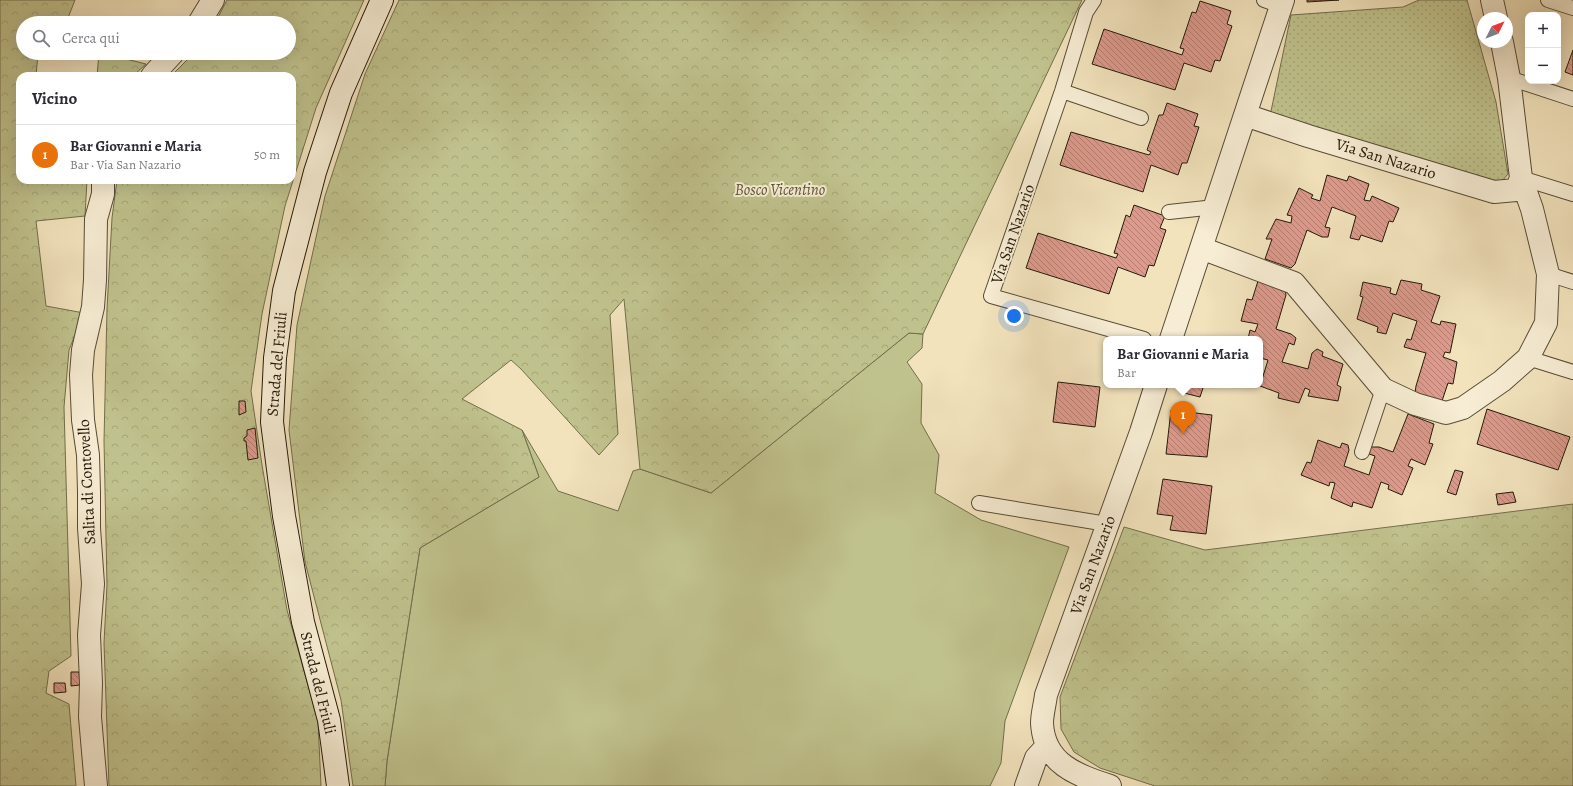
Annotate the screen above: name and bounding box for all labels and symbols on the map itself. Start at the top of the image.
north arrow [1477,12,1513,48]
street label: Via San Nazario [1332,133,1439,185]
park label: Bosco Vicentino [735,179,825,201]
street label: Via San Nazario [985,181,1040,288]
your location [1004,306,1024,326]
street label: Strada del Friuli [261,311,293,417]
pin: 1 [1170,401,1196,434]
street label: Salita di Contovello [73,419,101,545]
street label: Via San Nazario [1065,512,1121,619]
street label: Strada del Friuli [295,629,341,737]

